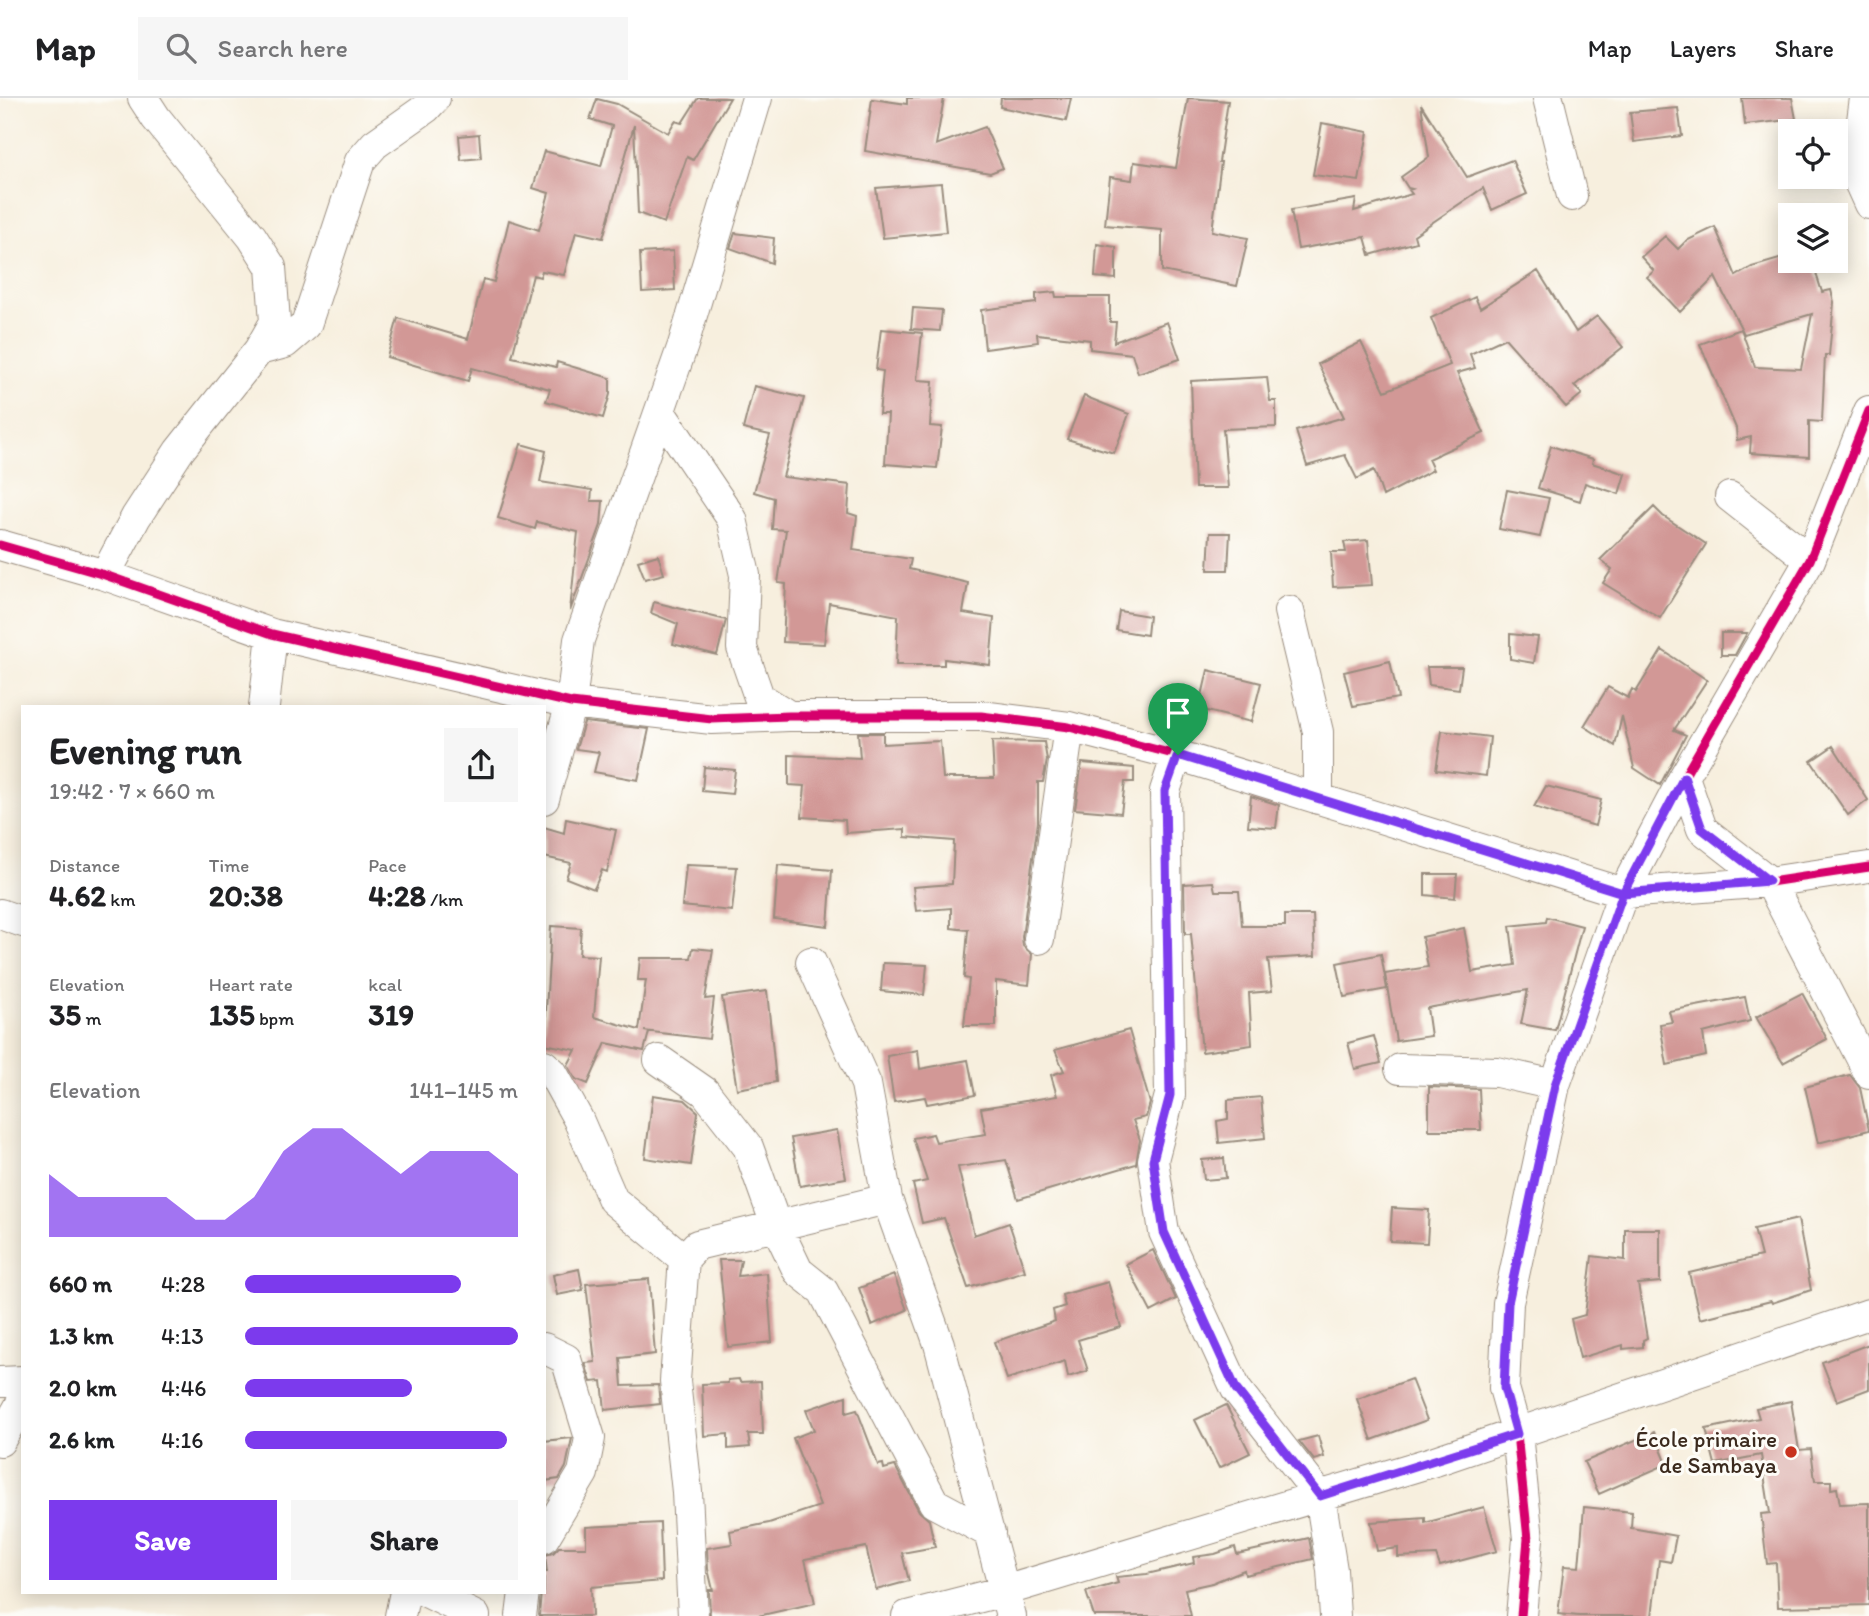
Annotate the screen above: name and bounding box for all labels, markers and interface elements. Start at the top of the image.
search box [138,17,628,80]
text: Map [35,29,96,68]
icon: search [162,29,200,67]
text: Search here [218,32,348,64]
text: Map [1588,34,1632,63]
text: Layers [1670,34,1737,63]
text: Share [1775,34,1834,63]
map controls [1778,119,1848,273]
button: locate [1778,119,1848,189]
button: layers [1778,203,1848,273]
pin [1148,683,1208,755]
icon: arrive [1159,694,1197,732]
text: Evening run [49,728,242,774]
button: share [444,728,518,802]
text: 19:42 · 7 × 660 m [49,777,215,805]
text: Distance [49,854,120,877]
text: Time [209,854,249,877]
text: Pace [368,854,406,877]
text: 4.62 [49,877,106,914]
text: 20:38 [209,877,283,914]
text: 4:28 [368,877,426,914]
text: km [106,888,135,911]
text: /km [426,888,463,911]
text: Elevation [49,973,125,996]
text: Heart rate [209,973,293,996]
text: kcal [368,973,402,996]
text: 35 [49,996,81,1033]
text: 135 [209,996,255,1033]
text: 319 [368,996,414,1033]
text: m [81,1007,101,1030]
text: bpm [255,1007,294,1030]
text: Elevation [49,1076,140,1104]
text: 141–145 m [409,1076,518,1104]
text: 660 m [49,1270,112,1298]
text: 4:28 [161,1270,205,1298]
text: 1.3 km [49,1322,113,1350]
text: 4:13 [161,1322,204,1350]
text: 2.0 km [49,1374,117,1402]
text: 4:46 [161,1374,206,1402]
place label: École primaire de Sambaya [1635,1425,1777,1479]
text: 2.6 km [49,1426,115,1454]
text: 4:16 [161,1426,203,1454]
marker: École primaire de Sambaya [1783,1444,1799,1460]
button: Save [49,1500,277,1580]
button: Share [291,1500,518,1580]

